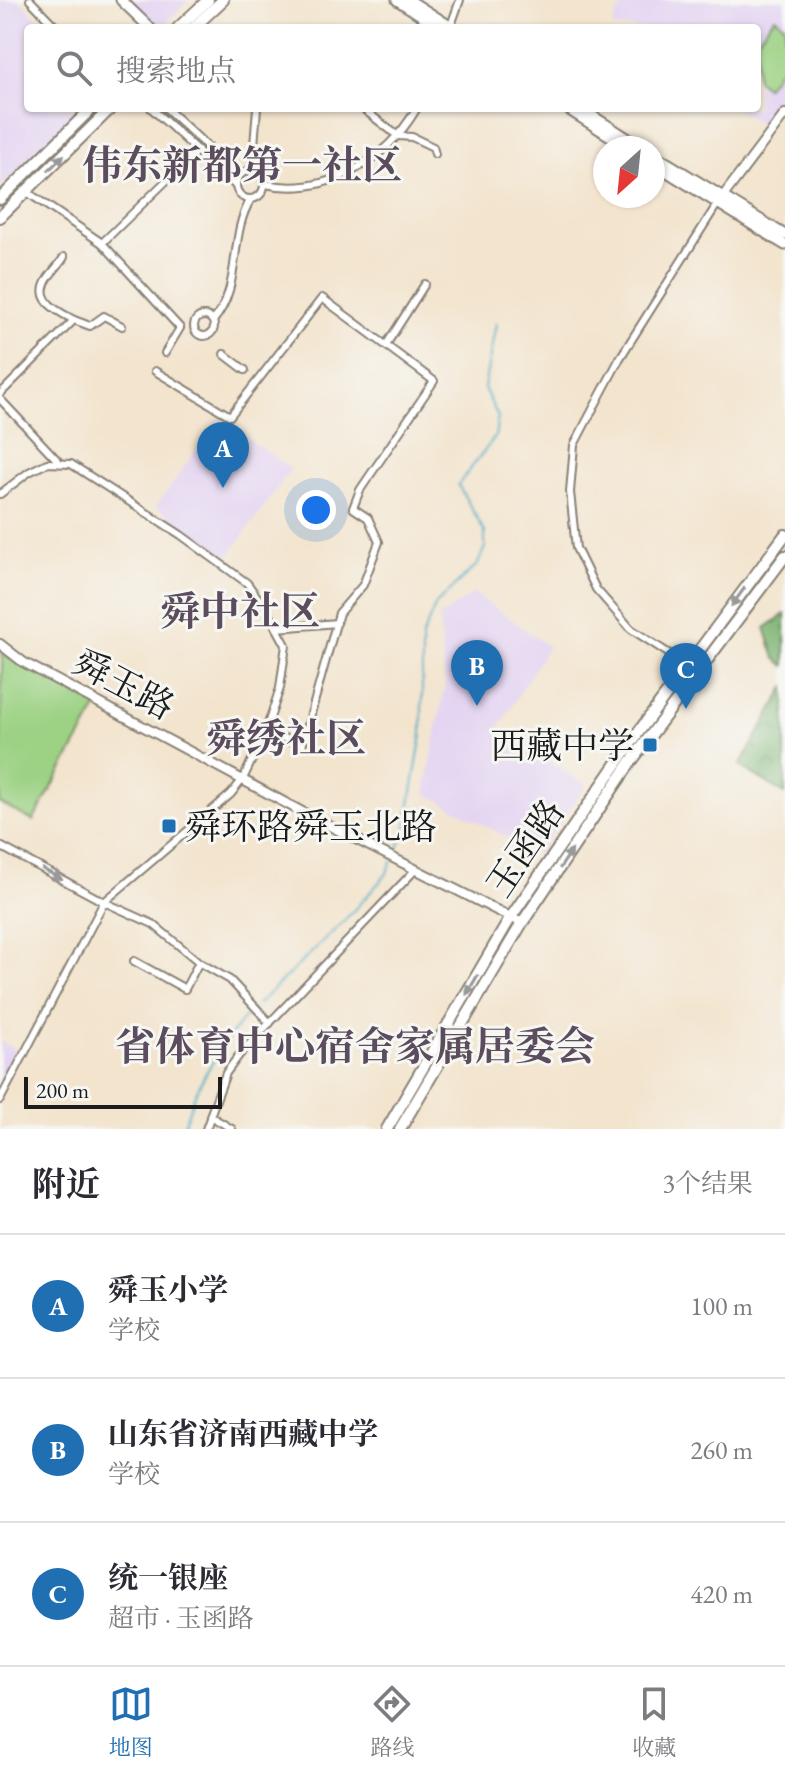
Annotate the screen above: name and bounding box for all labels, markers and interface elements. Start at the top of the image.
search box [24,24,761,112]
icon: search [52,46,96,90]
text: 搜索地点 [116,51,236,90]
north arrow [593,136,665,208]
district label: 伟东新都第一社区 [82,139,402,191]
one-way arrow [46,154,64,173]
pin: A [197,422,249,488]
your location [296,490,336,530]
district label: 舜中社区 [160,585,320,637]
one-way arrow [730,586,746,607]
street label: 舜玉路 [65,638,183,730]
pin: B [451,640,503,706]
pin: C [660,643,712,709]
district label: 舜绣社区 [206,712,366,764]
place label: 西藏中学 [490,722,634,769]
marker: 西藏中学 [641,736,659,754]
street label: 玉函路 [475,790,575,906]
place label: 舜环路舜玉北路 [185,803,437,850]
marker: 舜环路舜玉北路 [160,817,178,835]
one-way arrow [558,848,573,869]
one-way arrow [41,867,63,881]
one-way arrow [465,973,479,996]
district label: 省体育中心宿舍家属居委会 [115,1020,595,1072]
scale bar [24,1073,222,1109]
text: 200 m [36,1076,89,1105]
text: 附近 [32,1162,100,1206]
text: 3个结果 [663,1166,753,1200]
text: 舜玉小学 [108,1270,228,1309]
text: A [49,1289,67,1323]
text: 100 m [690,1289,753,1323]
text: 学校 [108,1313,160,1347]
text: 山东省济南西藏中学 [108,1414,378,1453]
text: B [50,1433,66,1467]
text: 260 m [690,1433,753,1467]
text: 学校 [108,1457,160,1491]
text: 统一银座 [108,1558,228,1597]
text: C [49,1577,67,1611]
text: 420 m [690,1577,753,1611]
text: 超市 · 玉函路 [108,1601,254,1635]
tab: 地图 [109,1682,153,1762]
tab: 路线 [370,1682,414,1762]
tab: 收藏 [632,1682,676,1762]

